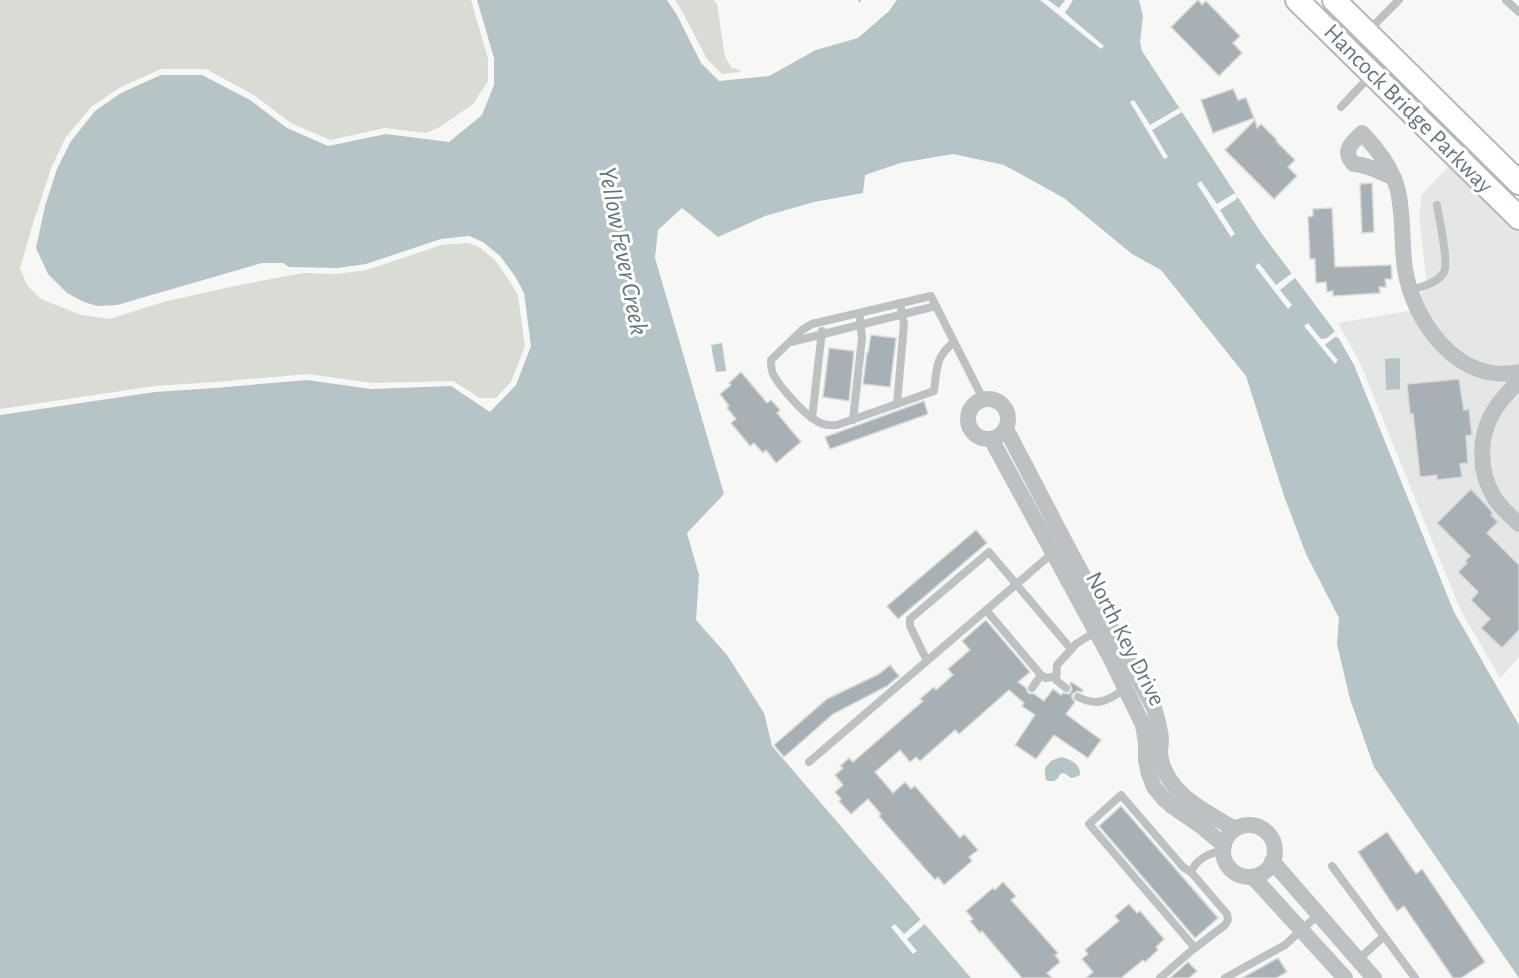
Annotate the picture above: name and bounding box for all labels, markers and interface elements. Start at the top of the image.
street label: Hancock Bridge Parkway [1319,20,1497,198]
water label: Yellow Fever Creek [594,165,652,337]
street label: North Key Drive [1081,568,1169,710]

